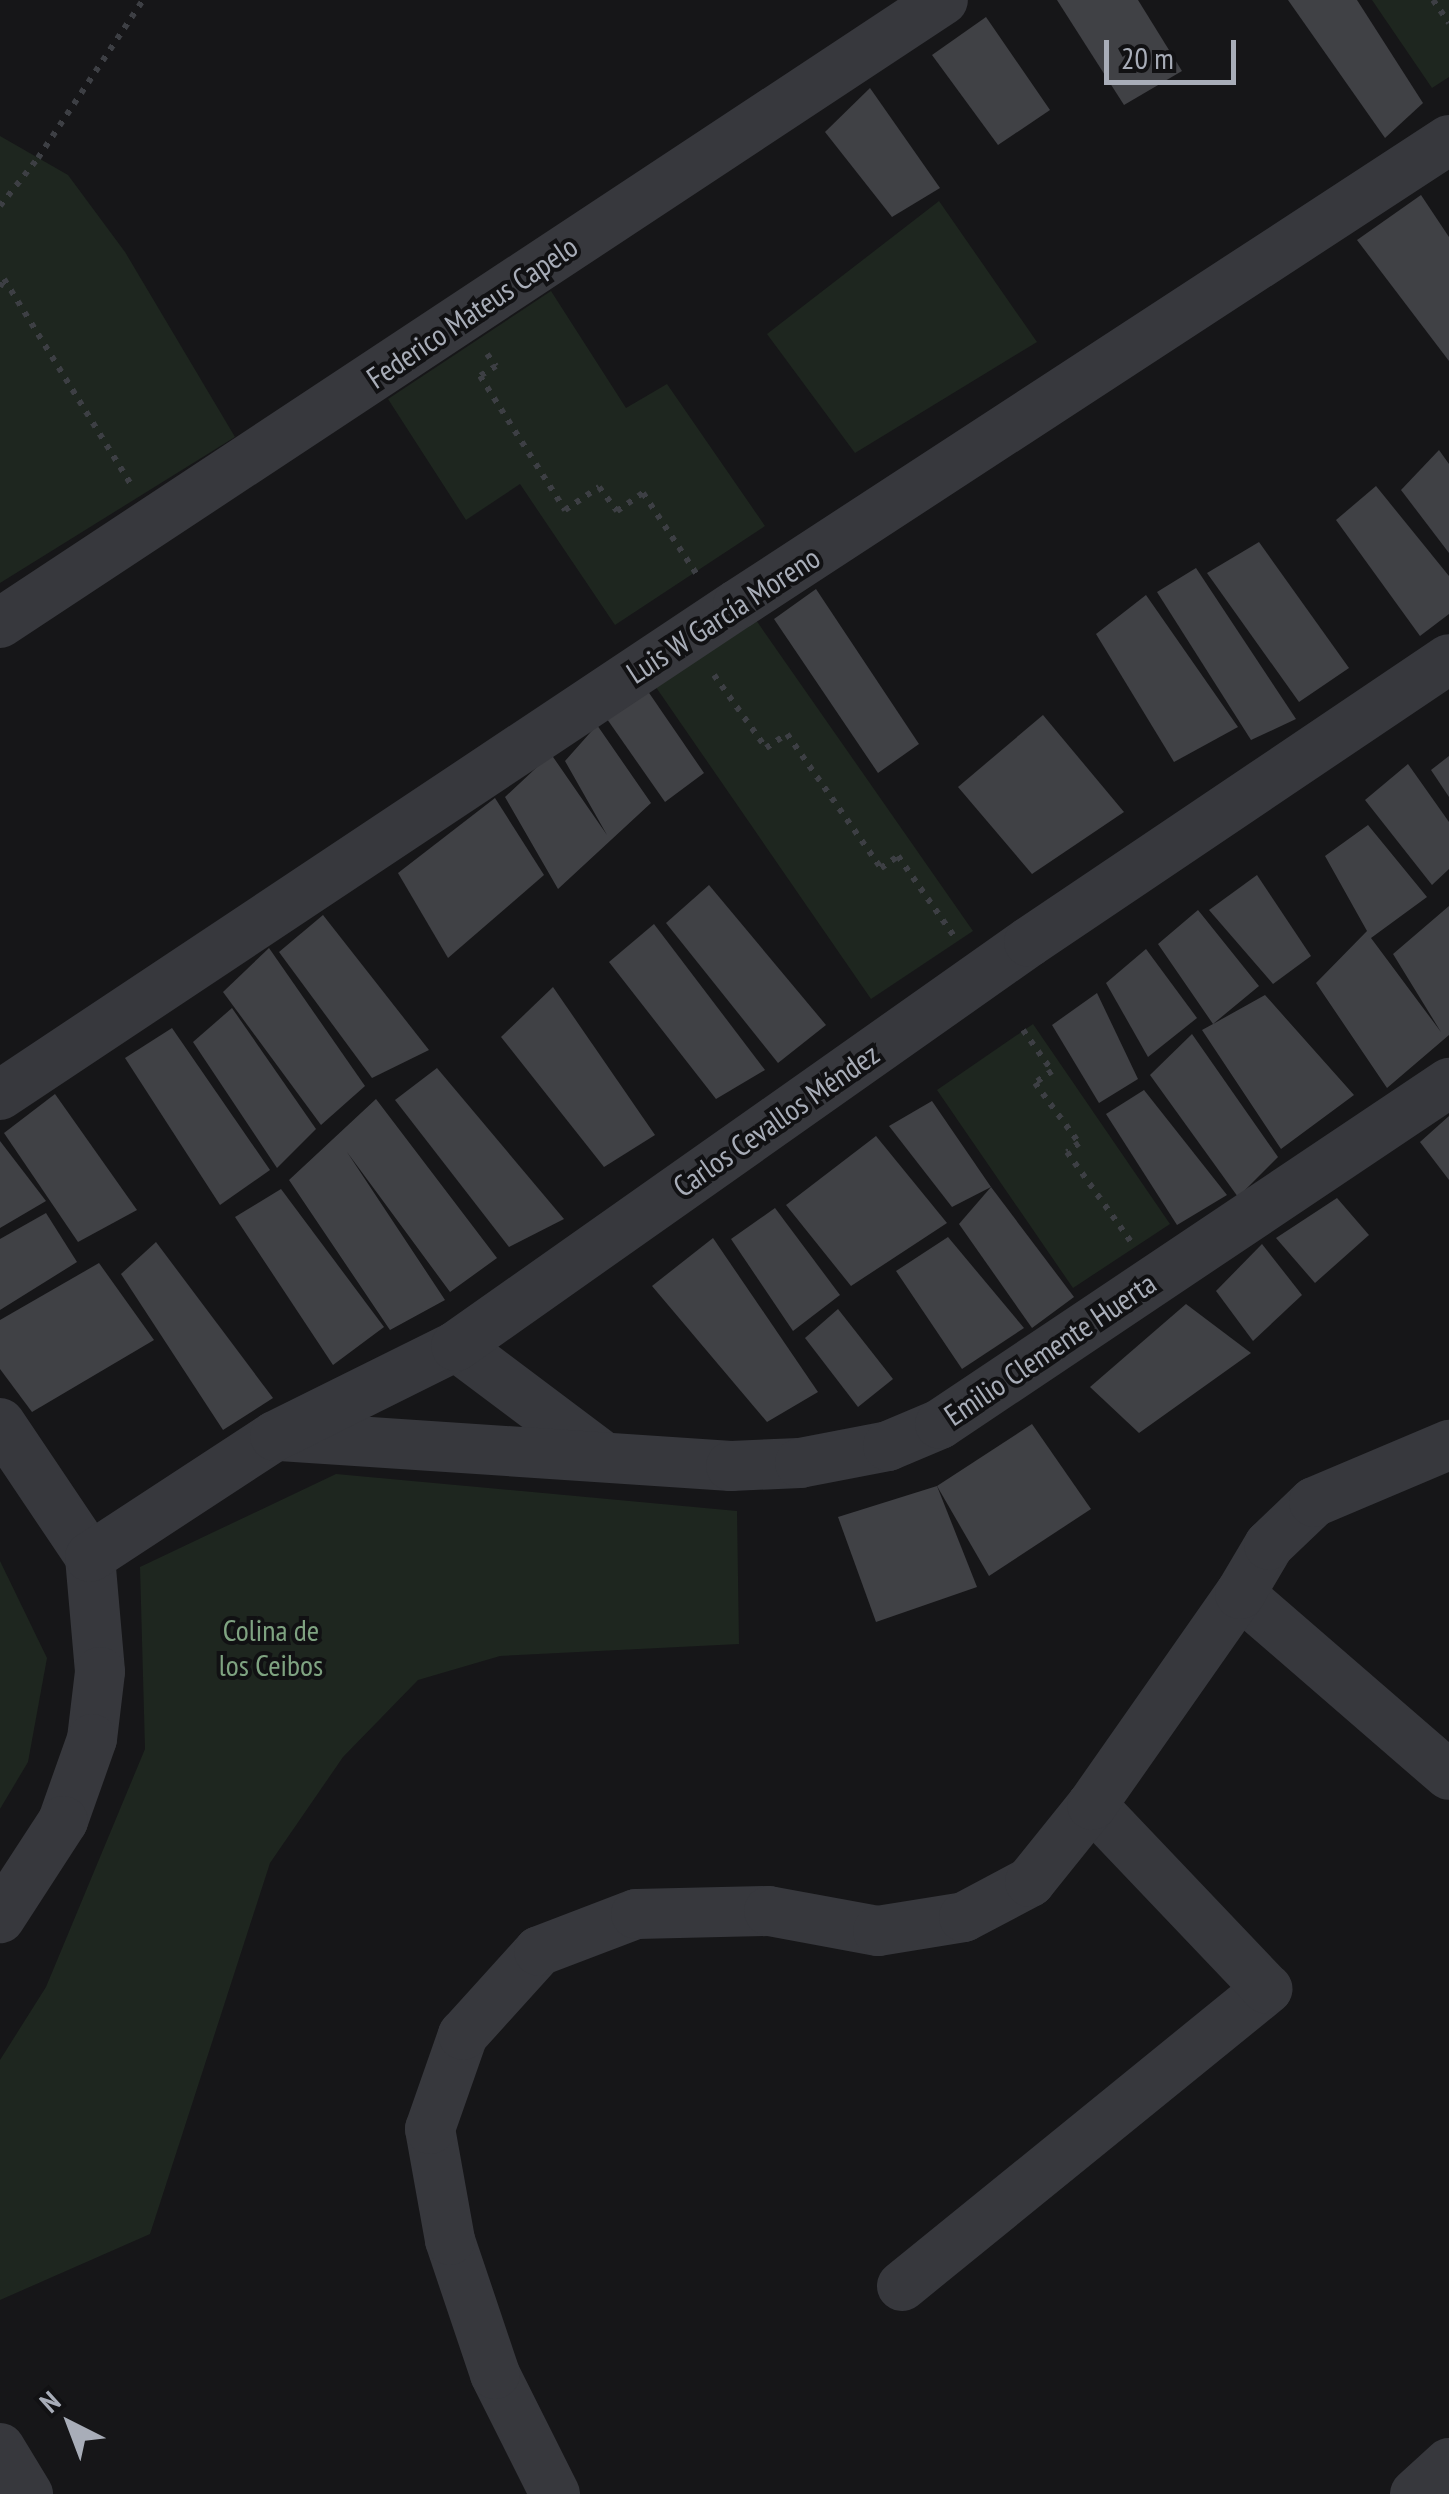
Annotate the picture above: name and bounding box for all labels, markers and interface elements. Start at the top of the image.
scale bar [1109,20,1242,82]
text: 20 m [1121,38,1174,77]
street label: Federico Mateus Capelo [360,228,584,396]
street label: Luis W García Moreno [619,539,827,691]
street label: Carlos Cevallos Méndez [666,1036,886,1204]
street label: Emilio Clemente Huerta [937,1265,1163,1433]
park label: Colina de los Ceibos [219,1612,323,1682]
north arrow [20,2374,120,2474]
text: N [32,2383,68,2420]

